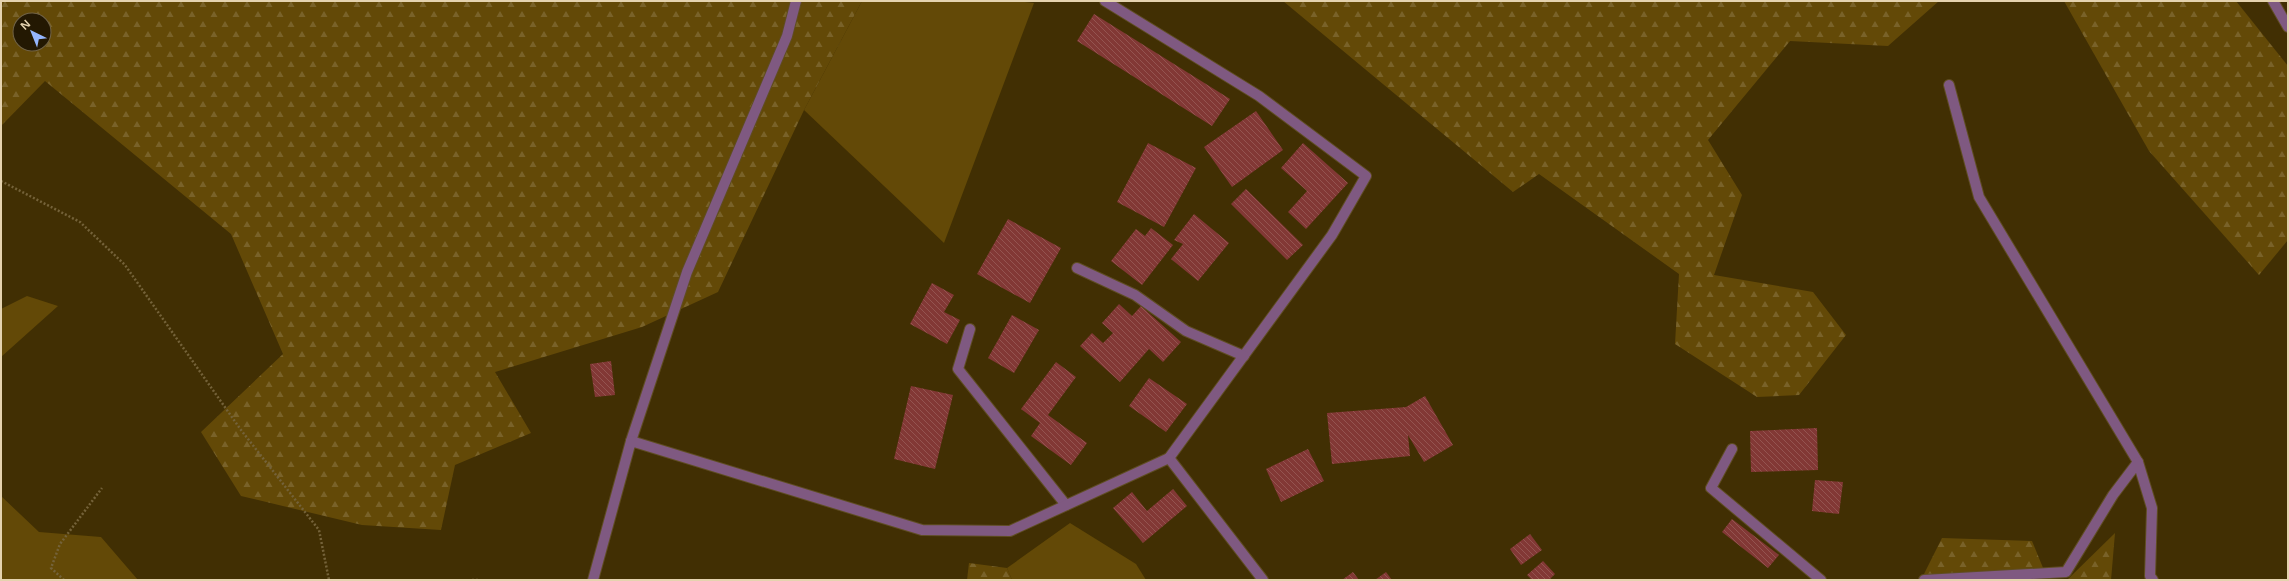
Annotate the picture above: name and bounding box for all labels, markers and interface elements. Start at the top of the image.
north arrow [12,12,52,52]
text: N [16,16,33,33]

